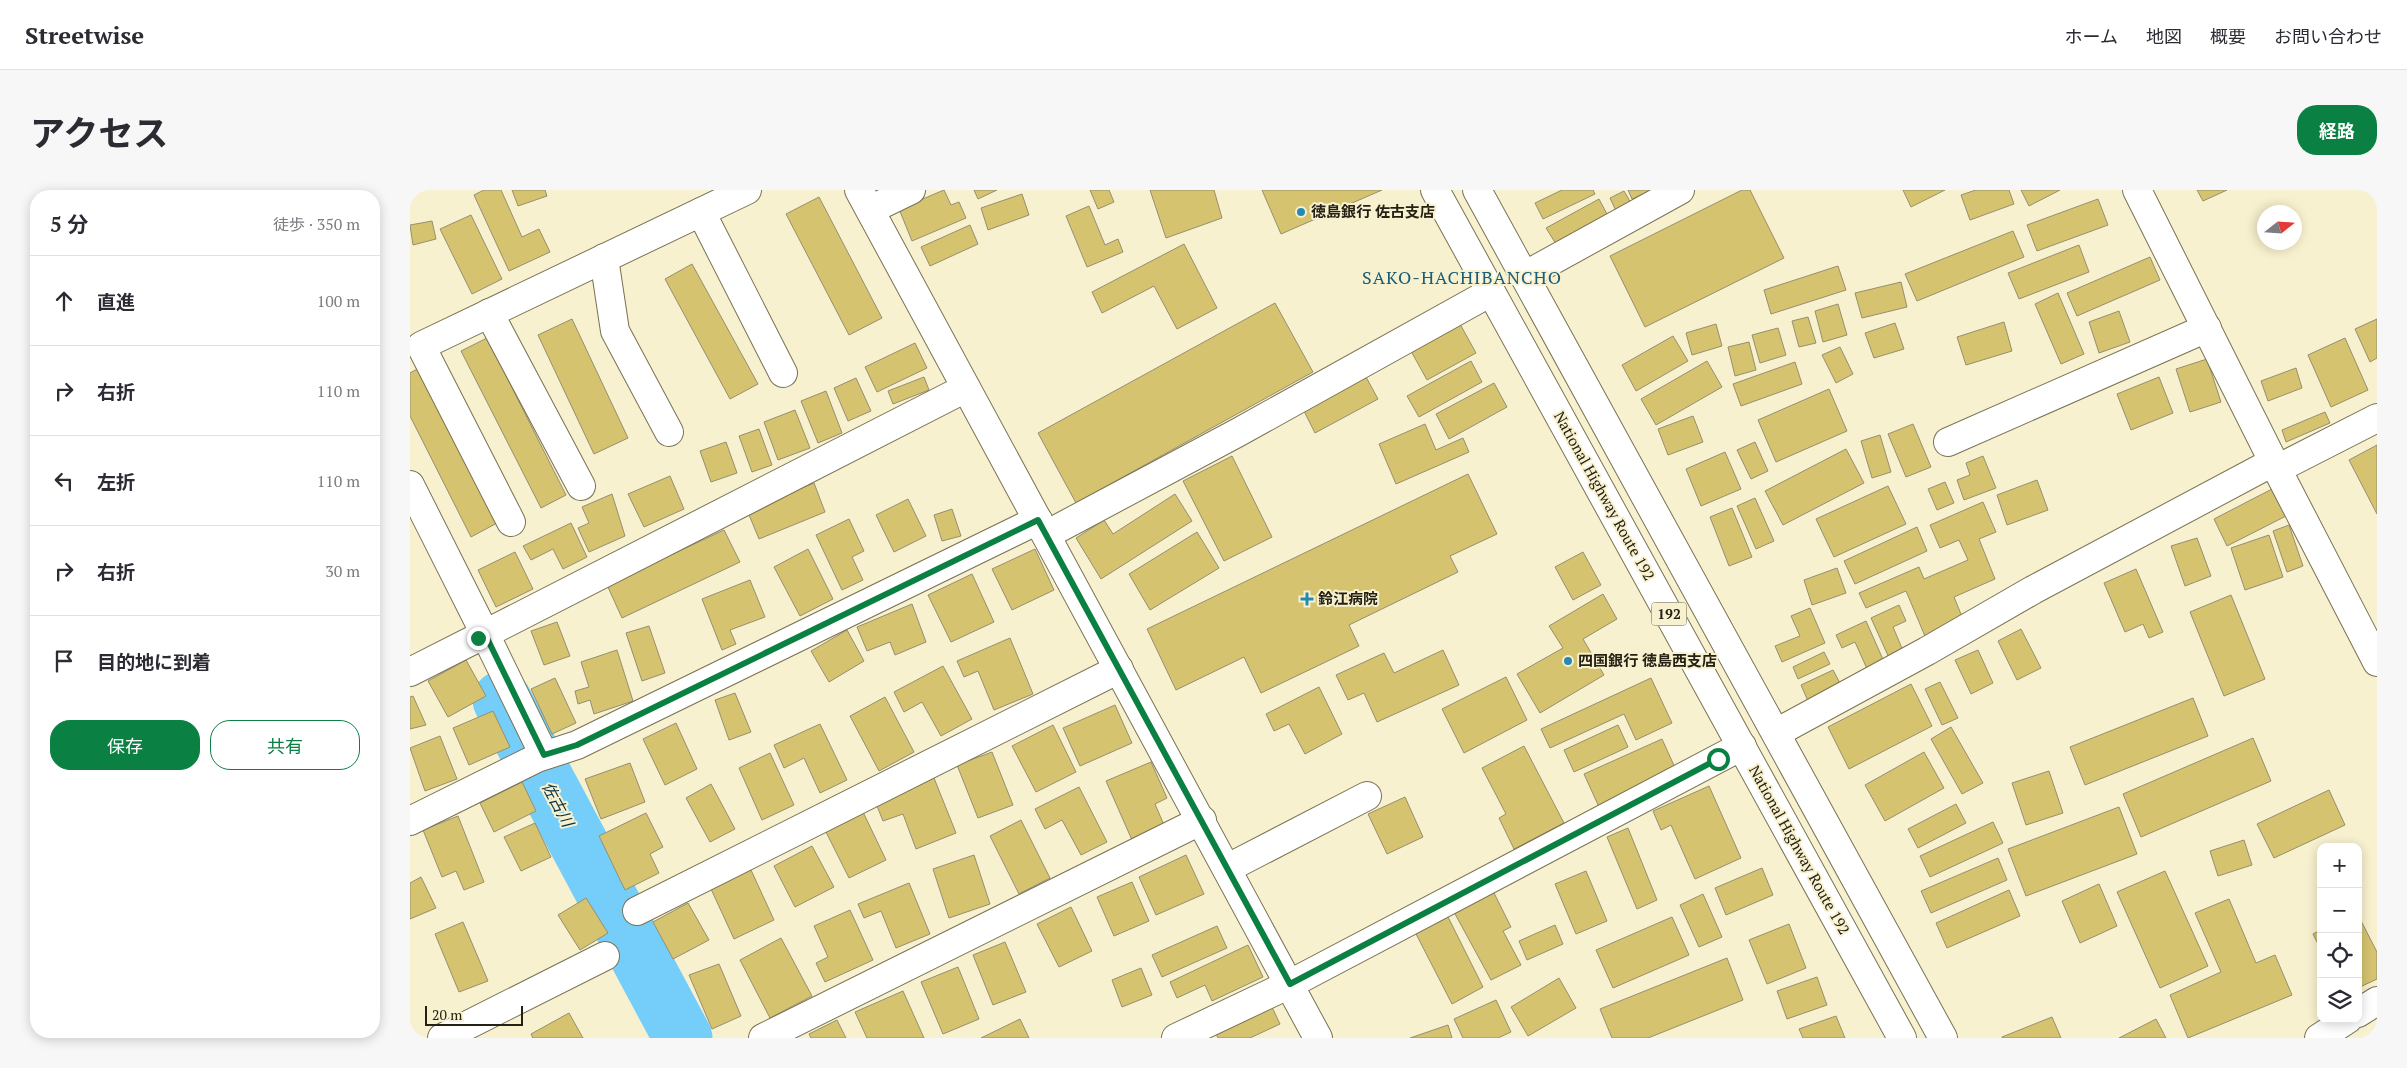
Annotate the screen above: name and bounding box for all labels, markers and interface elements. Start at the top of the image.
text: Streetwise [25,19,144,51]
text: ホーム [2065,24,2118,48]
text: 地図 [2146,24,2182,48]
text: 概要 [2210,24,2246,48]
text: お問い合わせ [2274,24,2382,48]
button: 経路 [2297,105,2377,155]
text: アクセス [30,110,168,156]
place label: 徳島銀行 佐古支店 [1311,201,1435,221]
north arrow [2257,205,2302,250]
marker: 徳島銀行 佐古支店 [1295,206,1307,218]
text: 5 分 [50,210,89,238]
text: 徒歩 · 350 m [273,213,360,235]
district label: SAKO-HACHIBANCHO [1362,265,1562,289]
icon: ahead [50,287,78,315]
text: 直進 [97,289,135,314]
text: 100 m [317,290,360,312]
icon: right [50,377,78,405]
text: 右折 [97,379,135,404]
text: 110 m [317,380,360,402]
street label: National Highway Route 192 [1550,407,1660,584]
icon: left [50,467,78,495]
text: 左折 [97,469,135,494]
text: 110 m [317,470,360,492]
icon: right [50,557,78,585]
text: 右折 [97,559,135,584]
text: 30 m [325,560,360,582]
place label: 鈴江病院 [1318,588,1378,608]
marker: 鈴江病院 [1300,592,1314,606]
road number: 192 [1652,602,1686,626]
route end [467,627,490,650]
icon: arrive [50,647,78,675]
text: 目的地に到着 [97,649,211,674]
place label: 四国銀行 徳島西支店 [1578,650,1717,670]
marker: 四国銀行 徳島西支店 [1562,655,1574,667]
button: 保存 [50,720,200,770]
button: 共有 [210,720,360,770]
route start [1707,748,1730,771]
street label: National Highway Route 192 [1745,761,1855,938]
water label: 佐古川 [537,778,580,832]
map controls [2317,843,2362,1023]
button: + [2317,843,2362,888]
button: − [2317,888,2362,933]
button: locate [2317,933,2362,978]
button: layers [2317,978,2362,1023]
scale bar [425,1003,522,1026]
text: 20 m [432,1005,462,1024]

